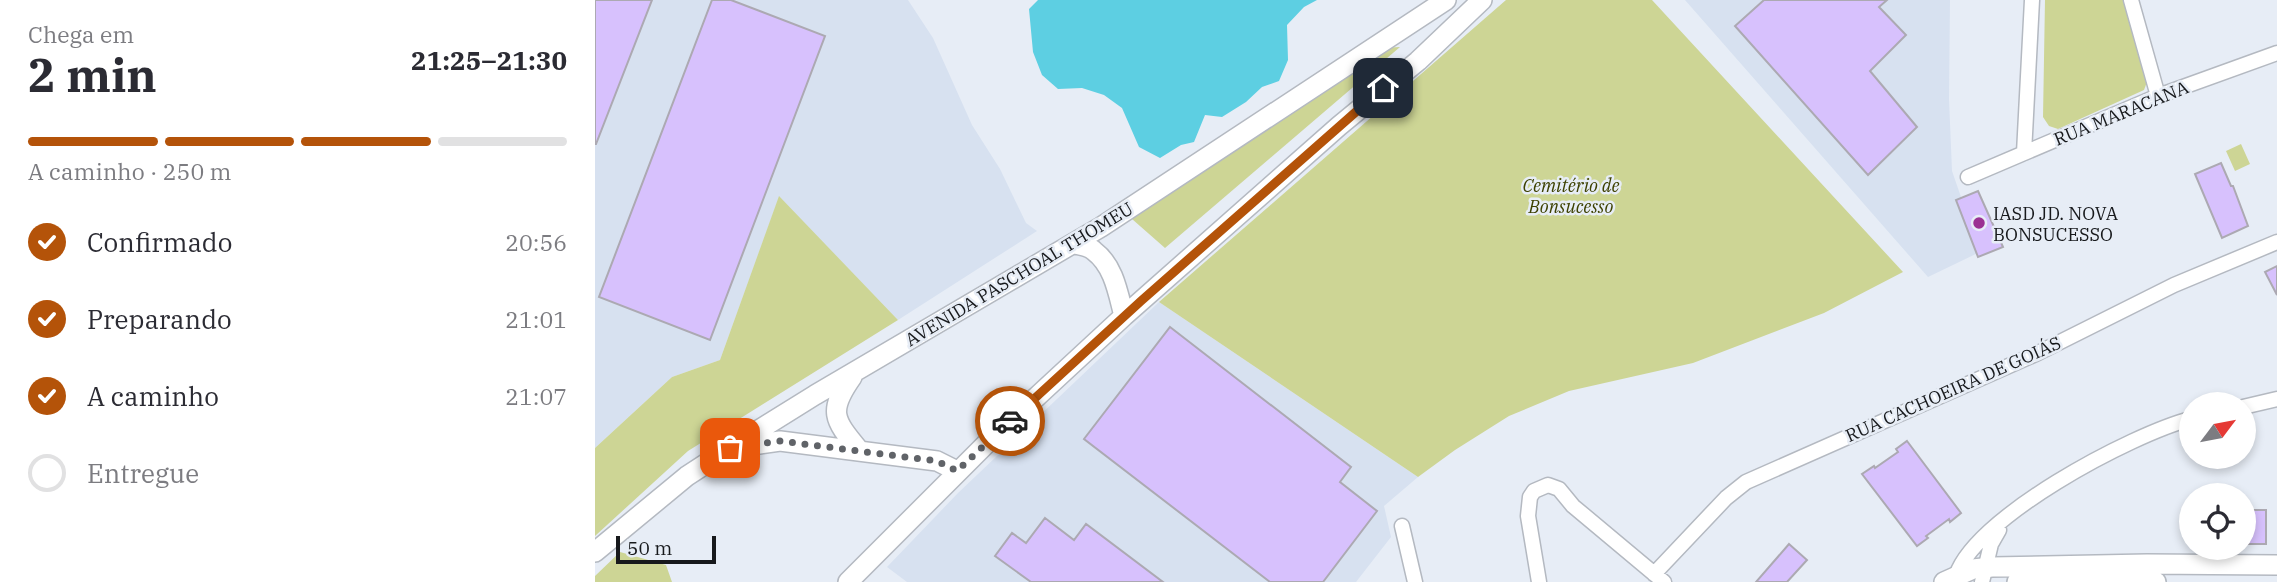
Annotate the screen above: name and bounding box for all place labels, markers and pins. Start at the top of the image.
pin [1353,58,1413,118]
place label: IASD JD. NOVA BONSUCESSO [1993,202,2119,246]
marker: IASD JD. NOVA BONSUCESSO [1971,215,1987,231]
pin [700,418,760,478]

